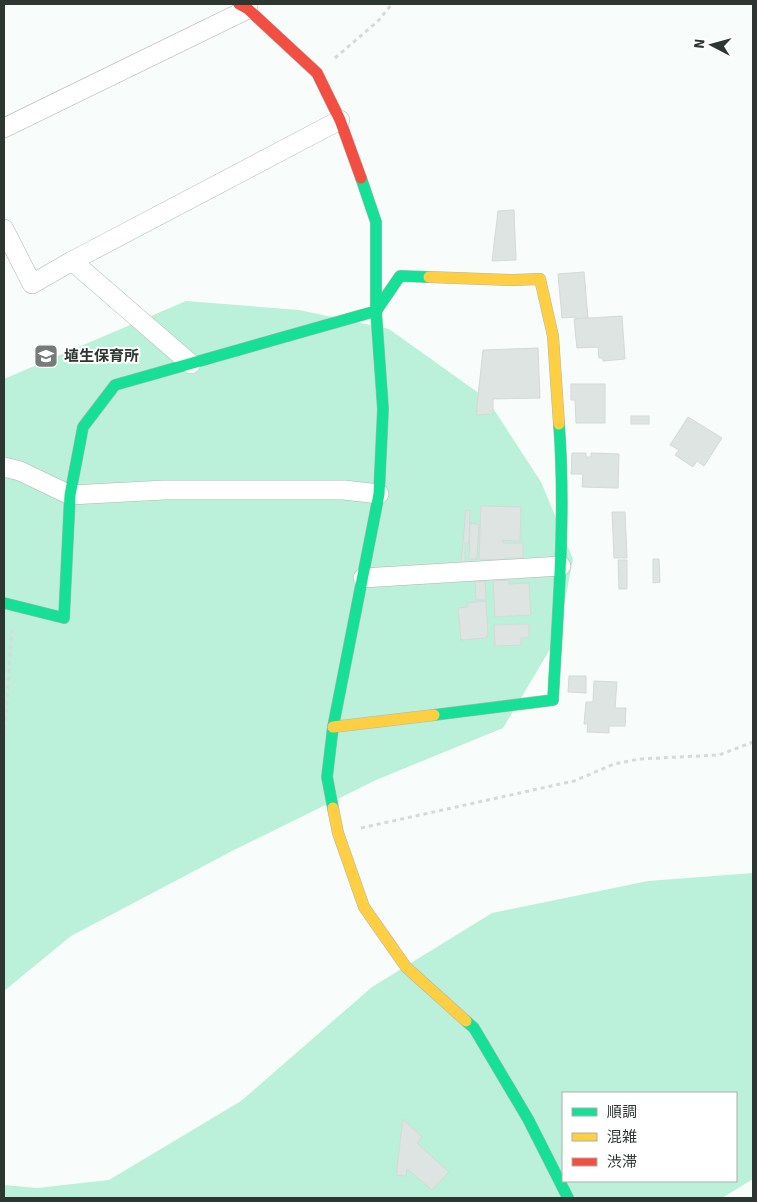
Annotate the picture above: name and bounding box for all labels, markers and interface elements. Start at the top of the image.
north arrow [687,20,737,70]
text: N [691,38,709,49]
school or university icon: 埴生保育所 [33,343,59,369]
place label: 埴生保育所 [64,347,139,365]
legend [562,1092,737,1182]
text: 順調 [607,1103,637,1121]
text: 混雑 [607,1128,637,1146]
text: 渋滞 [607,1153,637,1171]

